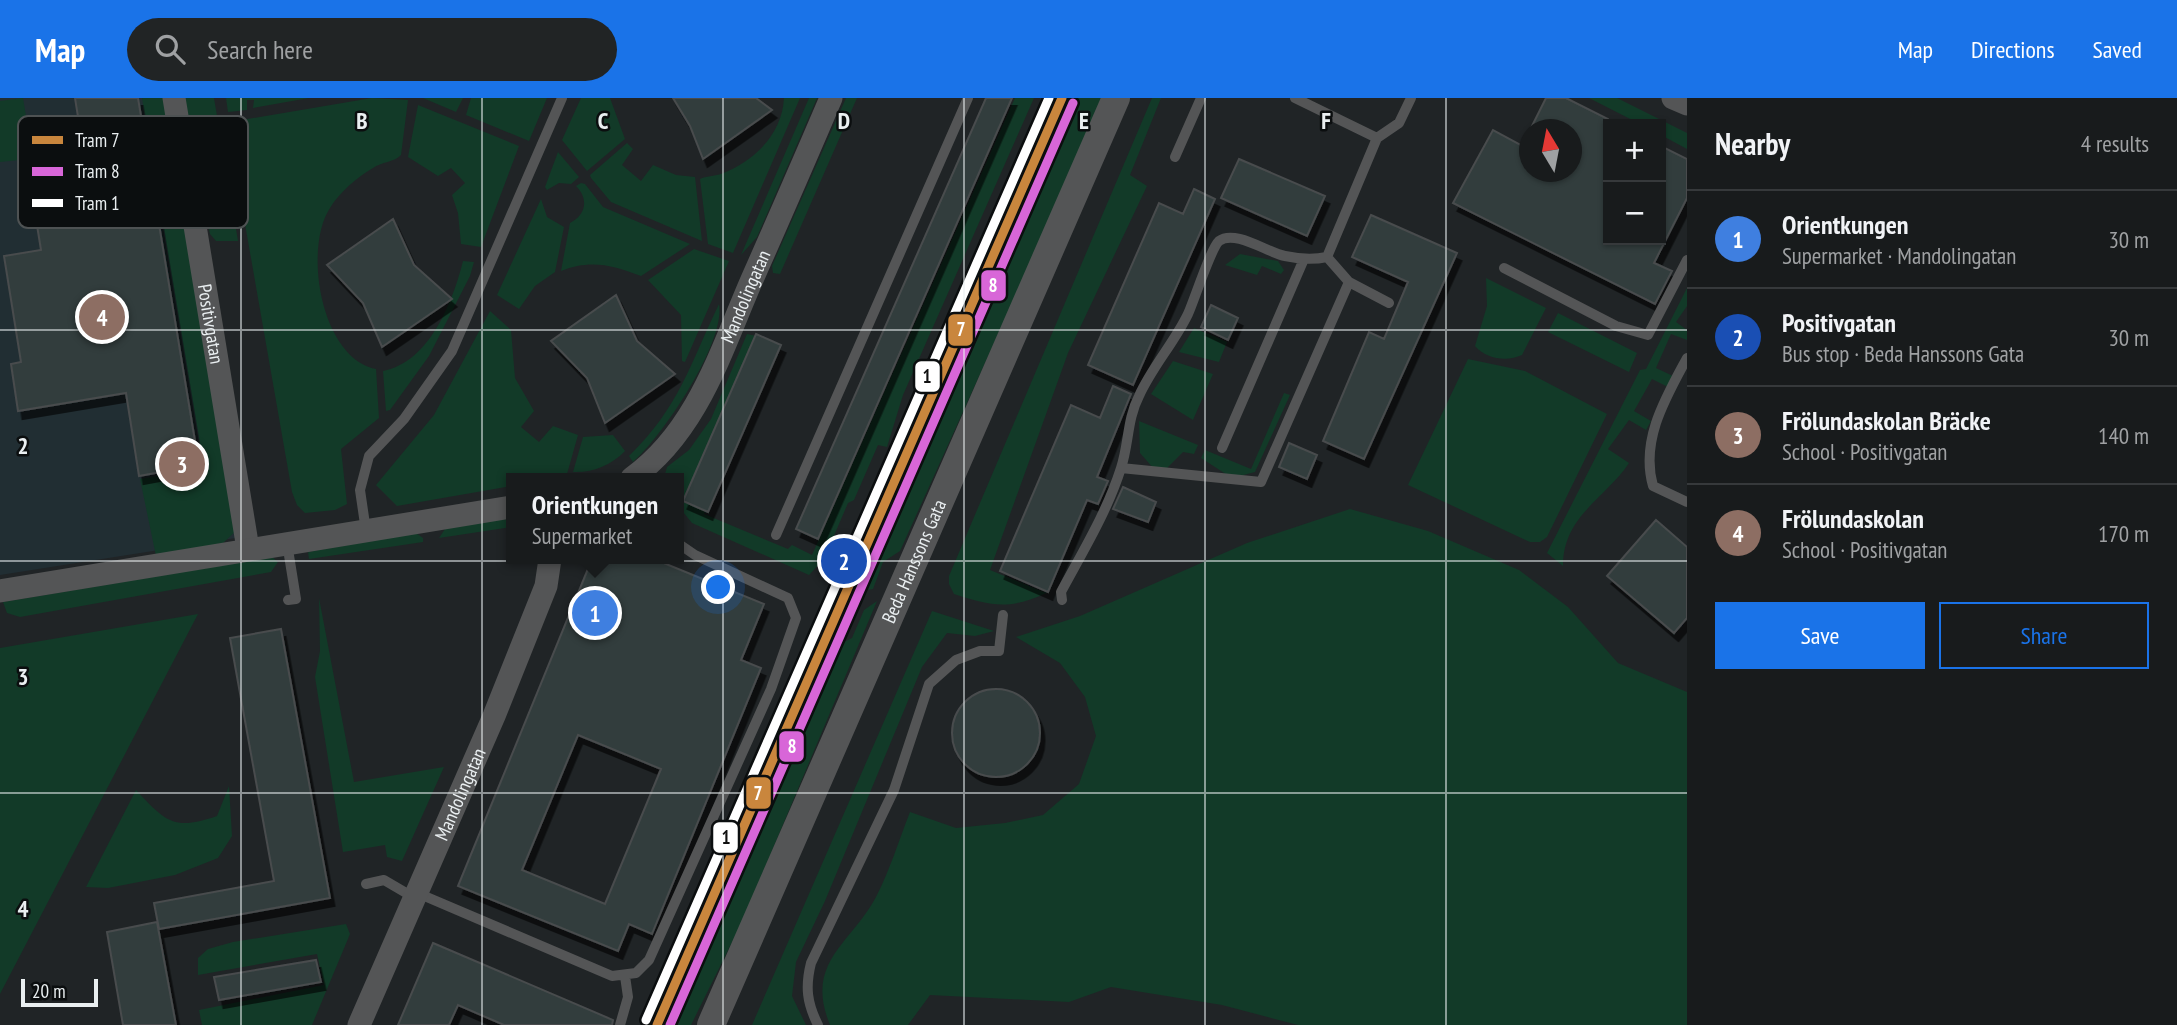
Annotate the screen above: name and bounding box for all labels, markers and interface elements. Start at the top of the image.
search box [127,18,617,81]
text: Map [35,28,85,71]
icon: search [151,30,189,68]
text: Search here [207,33,313,66]
text: Map [1898,34,1933,65]
text: Directions [1971,34,2055,65]
text: Saved [2093,34,2142,65]
text: B [356,106,368,135]
text: C [598,106,609,135]
text: D [838,106,850,135]
text: E [1079,106,1089,135]
text: F [1321,106,1331,135]
legend [18,116,248,228]
north arrow [1519,119,1582,182]
map controls [1603,119,1666,245]
button: + [1603,119,1666,182]
text: Nearby [1715,124,1790,163]
text: Tram 7 [75,128,120,152]
text: 4 results [2081,129,2149,158]
text: Tram 8 [75,159,120,183]
button: − [1603,182,1666,245]
text: Tram 1 [75,191,120,215]
text: Orientkungen [1782,208,1909,241]
text: 1 [1733,225,1744,254]
text: 30 m [2108,225,2149,254]
text: Supermarket · Mandolingatan [1782,241,2016,270]
street label: Mandolingatan [715,246,776,346]
line badge: 8 [980,269,1007,302]
text: 8 [988,273,998,297]
street label: Positivgatan [193,282,229,366]
pin: 4 [79,291,125,343]
text: Positivgatan [1782,306,1896,339]
line badge: 7 [947,313,974,347]
text: 7 [956,317,966,341]
text: 2 [1733,323,1744,352]
text: 30 m [2108,323,2149,352]
text: Bus stop · Beda Hanssons Gata [1782,339,2024,368]
line badge: 1 [914,360,941,393]
text: 1 [922,364,932,388]
text: Frölundaskolan Bräcke [1782,404,1991,437]
text: 3 [1733,421,1744,450]
text: 140 m [2098,421,2149,450]
text: 2 [18,431,29,460]
text: School · Positivgatan [1782,437,1947,466]
pin: 3 [159,438,205,490]
popup [506,473,684,564]
text: Orientkungen [532,488,658,521]
street label: Beda Hanssons Gata [876,496,951,627]
text: Frölundaskolan [1782,502,1924,535]
text: 4 [1733,519,1744,548]
text: 170 m [2098,519,2149,548]
text: Supermarket [532,521,632,550]
pin: 2 [821,535,867,587]
text: School · Positivgatan [1782,535,1947,564]
your location [701,570,735,604]
pin: 1 [572,587,618,639]
button: Save [1715,602,1925,669]
button: Share [1939,602,2149,669]
text: 3 [18,662,29,691]
line badge: 8 [778,730,805,763]
text: 8 [787,734,797,758]
street label: Mandolingatan [429,744,491,844]
line badge: 7 [745,776,772,810]
text: 7 [753,781,763,805]
line badge: 1 [712,821,739,854]
text: 1 [721,825,731,849]
text: 4 [18,894,29,923]
scale bar [21,976,98,1008]
text: 20 m [32,979,66,1003]

